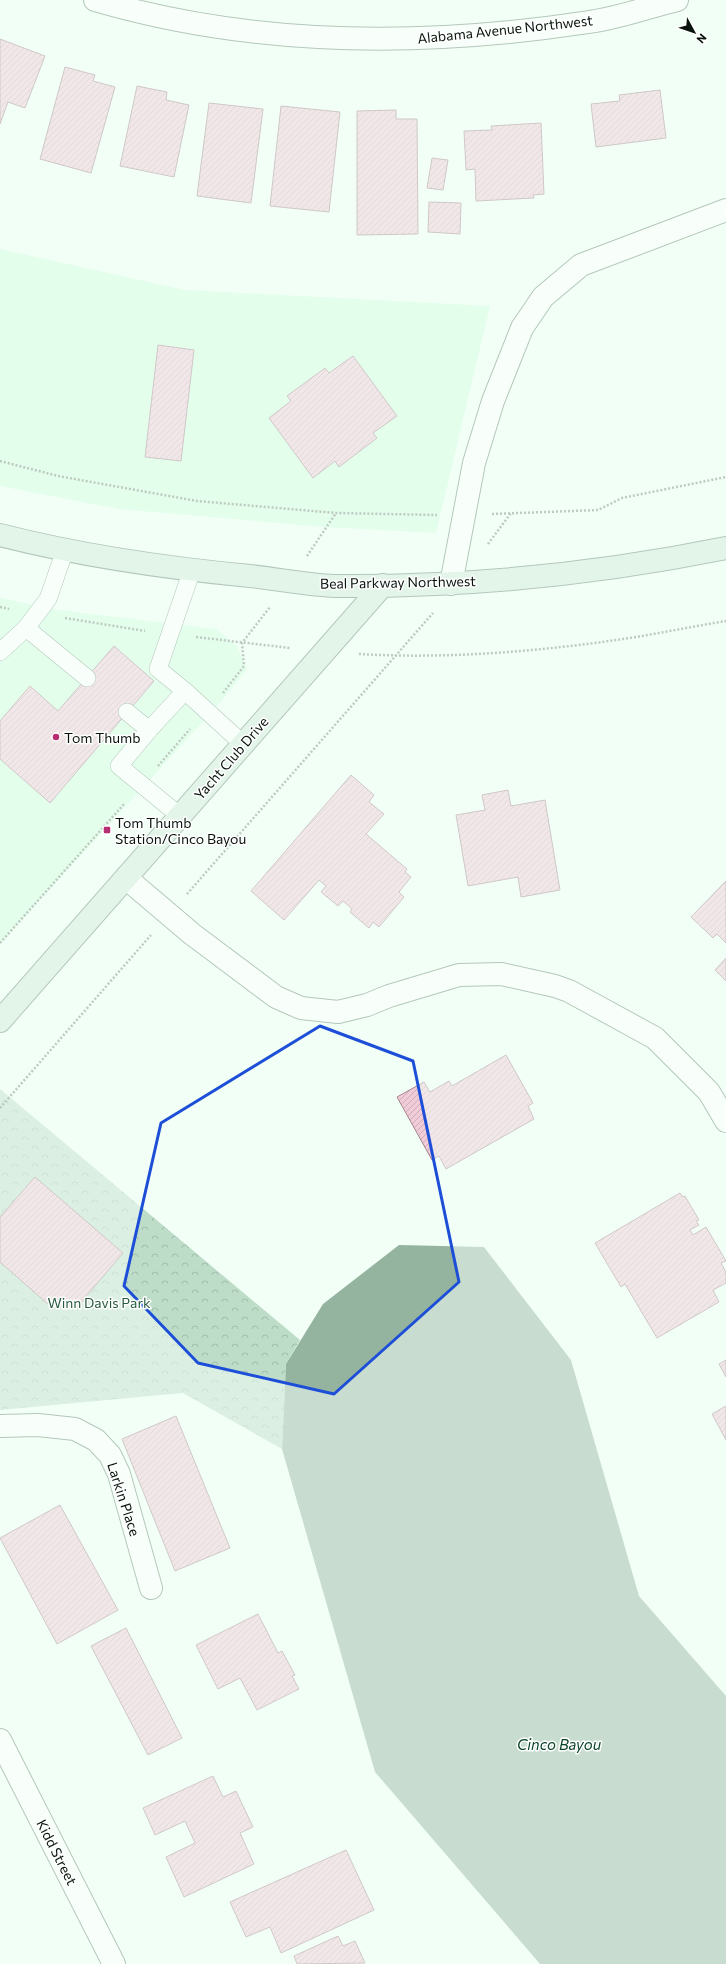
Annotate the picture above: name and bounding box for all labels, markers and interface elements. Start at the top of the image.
street label: Alabama Avenue Northwest [416,11,594,47]
north arrow [674,12,714,52]
text: N [694,31,710,46]
street label: Beal Parkway Northwest [320,572,476,592]
street label: Yacht Club Drive [190,713,272,803]
place label: Tom Thumb [64,729,140,746]
marker: Tom Thumb [51,732,61,742]
place label: Tom Thumb Station/Cinco Bayou [115,814,246,847]
marker: Tom Thumb Station/Cinco Bayou [102,825,112,835]
park label: Winn Davis Park [47,1294,151,1311]
street label: Larkin Place [104,1460,144,1538]
water label: Cinco Bayou [517,1735,602,1753]
street label: Kidd Street [33,1816,81,1888]

